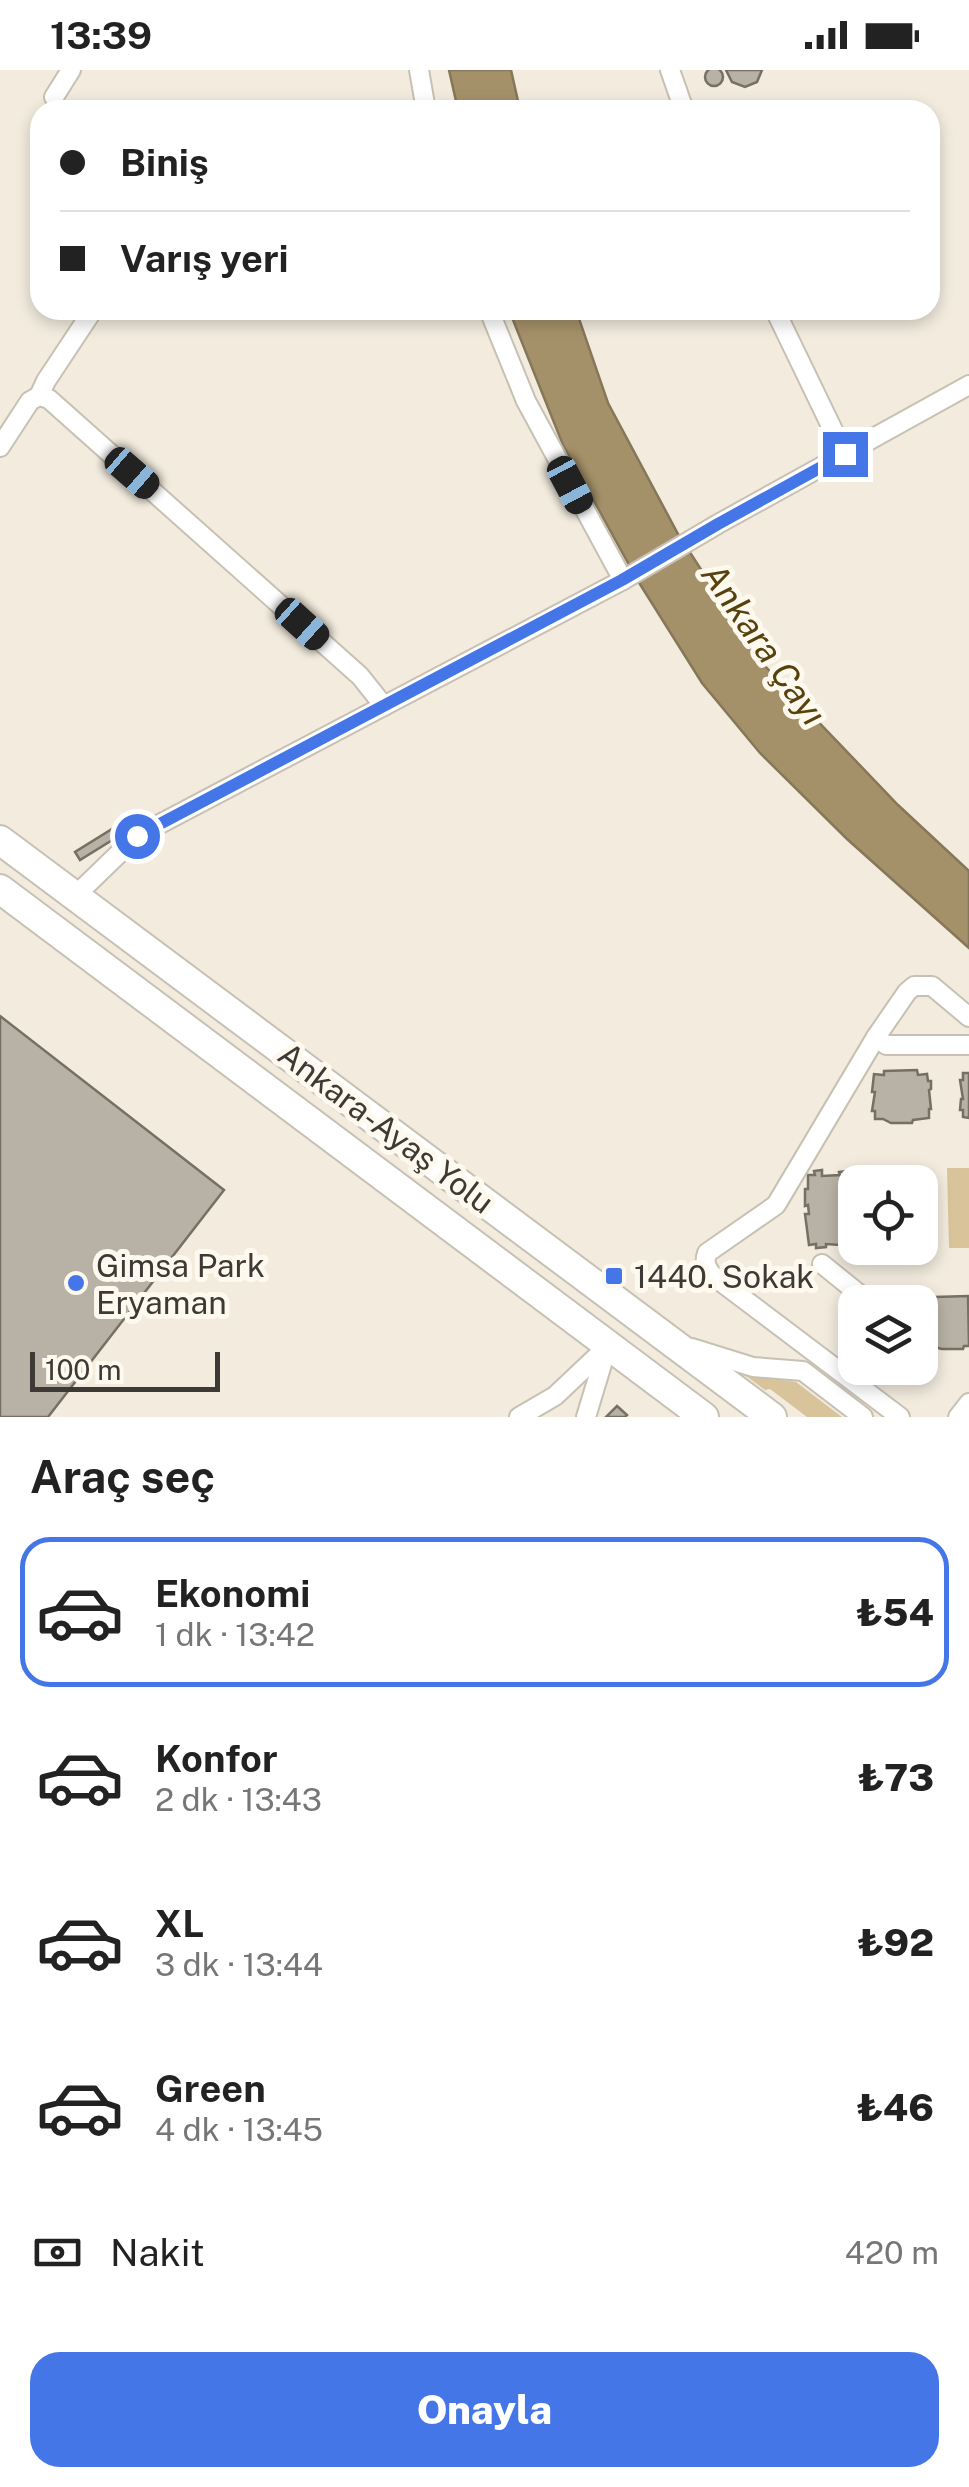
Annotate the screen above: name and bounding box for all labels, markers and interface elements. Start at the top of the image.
text: 13:39 [50,13,152,58]
text: Biniş [120,140,209,185]
text: Varış yeri [120,236,289,281]
route end [823,432,868,477]
car [100,442,164,504]
car [543,451,597,519]
water label: Ankara Çayı [693,555,835,733]
car [270,593,334,655]
route start [115,814,160,859]
street label: Ankara-Ayaş Yolu [271,1035,501,1221]
map controls [838,1165,938,1385]
button: locate [838,1165,938,1265]
place label: Gimsa Park Eryaman [96,1247,265,1321]
place label: 1440. Sokak [634,1258,814,1295]
marker: 1440. Sokak [603,1265,625,1287]
marker: Gimsa Park Eryaman [65,1272,87,1294]
button: layers [838,1285,938,1385]
scale bar [30,1347,220,1392]
text: 100 m [45,1353,122,1386]
text: Araç seç [30,1450,215,1503]
icon: car [35,1567,125,1657]
text: Ekonomi [155,1571,310,1616]
text: ₺54 [856,1590,934,1635]
text: 1 dk · 13:42 [155,1616,315,1653]
icon: car [35,1732,125,1822]
text: Konfor [155,1736,278,1781]
text: ₺73 [858,1755,934,1800]
text: 2 dk · 13:43 [155,1781,322,1818]
icon: car [35,1897,125,1987]
text: XL [155,1901,204,1946]
text: ₺92 [857,1920,934,1965]
text: 3 dk · 13:44 [155,1946,323,1983]
icon: car [35,2062,125,2152]
text: Green [155,2066,266,2111]
text: ₺46 [856,2085,934,2130]
text: 4 dk · 13:45 [155,2111,323,2148]
icon: cash [30,2225,85,2280]
text: Nakit [110,2230,205,2275]
text: 420 m [845,2234,939,2271]
button: Onayla [30,2352,939,2467]

